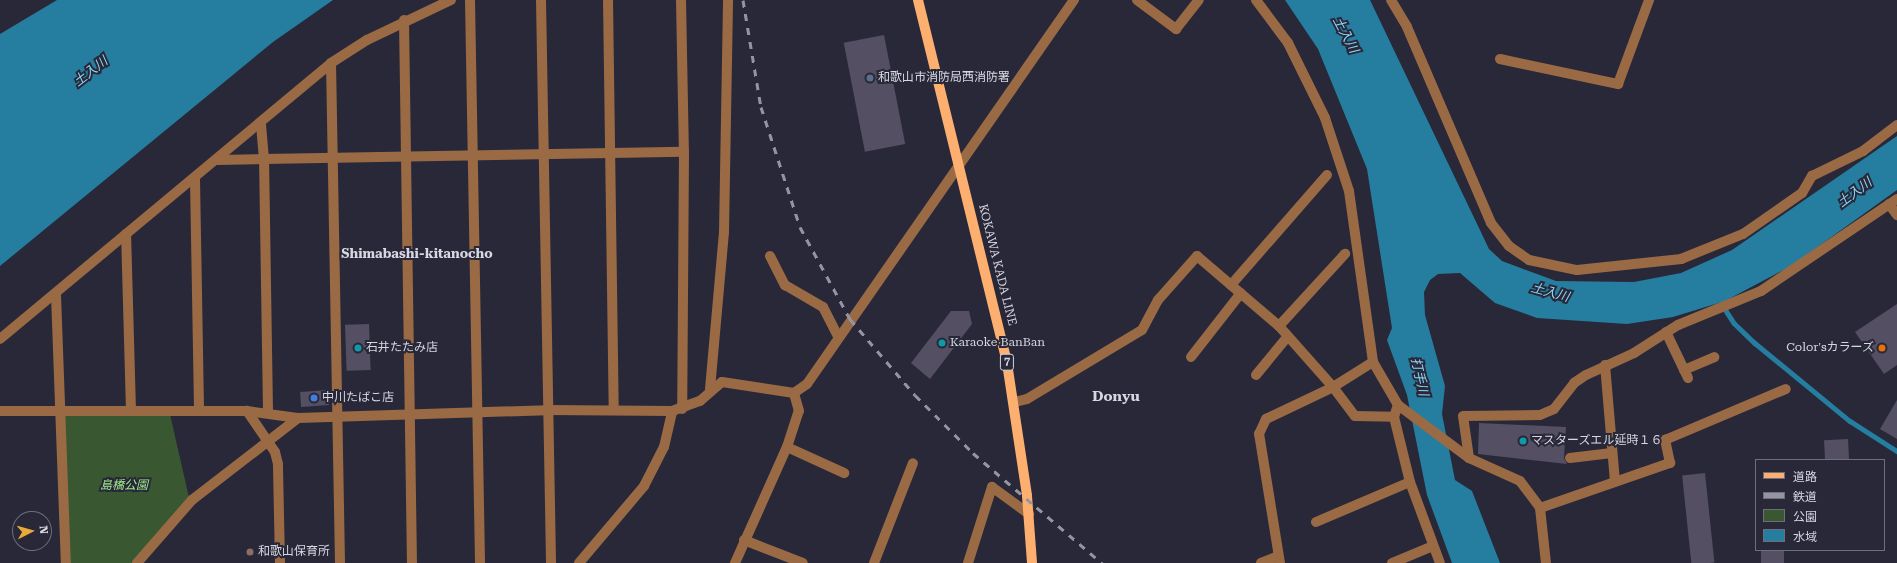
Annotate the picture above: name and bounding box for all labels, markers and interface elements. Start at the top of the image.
water label: 土入川 [1329,14,1361,56]
water label: 土入川 [71,54,111,90]
place label: 和歌山市消防局西消防署 [878,71,1010,85]
marker: 和歌山市消防局西消防署 [865,73,875,83]
water label: 土入川 [1835,175,1875,211]
street label: KOKAWA KADA LINE [975,203,1019,327]
district label: Shimabashi-kitanocho [341,246,493,262]
water label: 土入川 [1529,280,1571,306]
place label: Karaoke BanBan [950,336,1045,350]
marker: Karaoke BanBan [937,338,947,348]
place label: 石井たたみ店 [366,341,438,355]
place label: Color'sカラーズ [1786,341,1874,355]
marker: 石井たたみ店 [353,343,363,353]
marker: Color'sカラーズ [1877,343,1887,353]
road number: 7 [999,353,1015,371]
water label: 打手川 [1407,356,1431,398]
district label: Donyu [1092,388,1140,404]
place label: 中川たばこ店 [322,391,394,405]
marker: 中川たばこ店 [309,393,319,403]
place label: マスターズエル延時１６ [1531,434,1663,448]
marker: マスターズエル延時１６ [1518,436,1528,446]
legend [1755,459,1885,551]
text: 道路 [1793,470,1817,484]
park label: 島橋公園 [100,479,148,493]
text: 鉄道 [1793,490,1817,504]
text: 公園 [1793,510,1817,524]
north arrow [12,511,52,551]
text: N [37,525,50,535]
text: 水域 [1793,530,1817,544]
place label: 和歌山保育所 [258,545,330,559]
marker: 和歌山保育所 [245,547,255,557]

